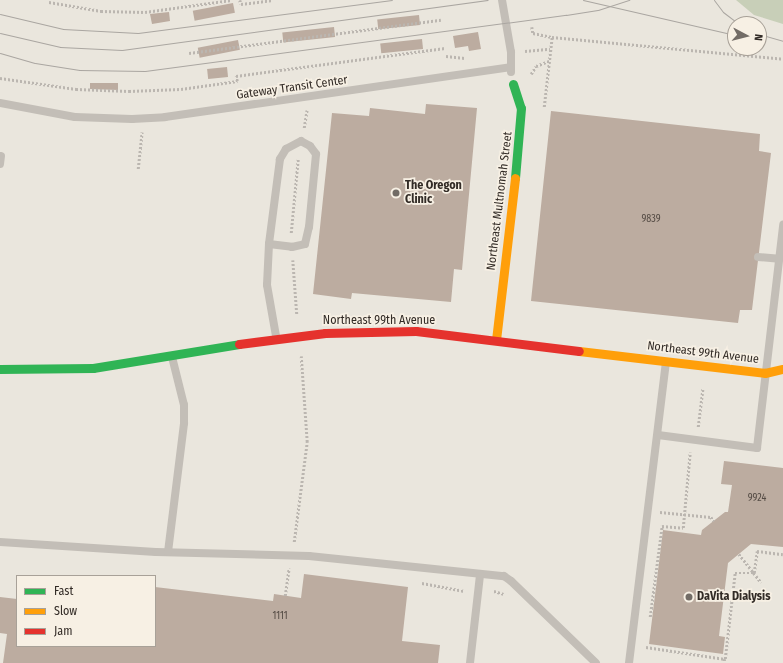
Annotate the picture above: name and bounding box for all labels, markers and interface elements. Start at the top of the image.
north arrow [727,16,767,56]
text: N [752,33,765,41]
street label: Gateway Transit Center [236,73,348,103]
street label: Northeast Multnomah Street [484,131,516,271]
place label: The Oregon Clinic [405,179,462,207]
marker: The Oregon Clinic [390,187,402,199]
house number: 9839 [641,214,661,226]
street label: Northeast 99th Avenue [323,314,435,328]
street label: Northeast 99th Avenue [646,339,760,367]
house number: 9924 [748,493,766,505]
legend [16,575,156,647]
text: Fast [54,584,73,598]
place label: DaVita Dialysis [697,590,770,604]
marker: DaVita Dialysis [684,592,694,602]
text: Slow [54,604,77,618]
house number: 1111 [272,611,288,623]
text: Jam [54,624,72,638]

